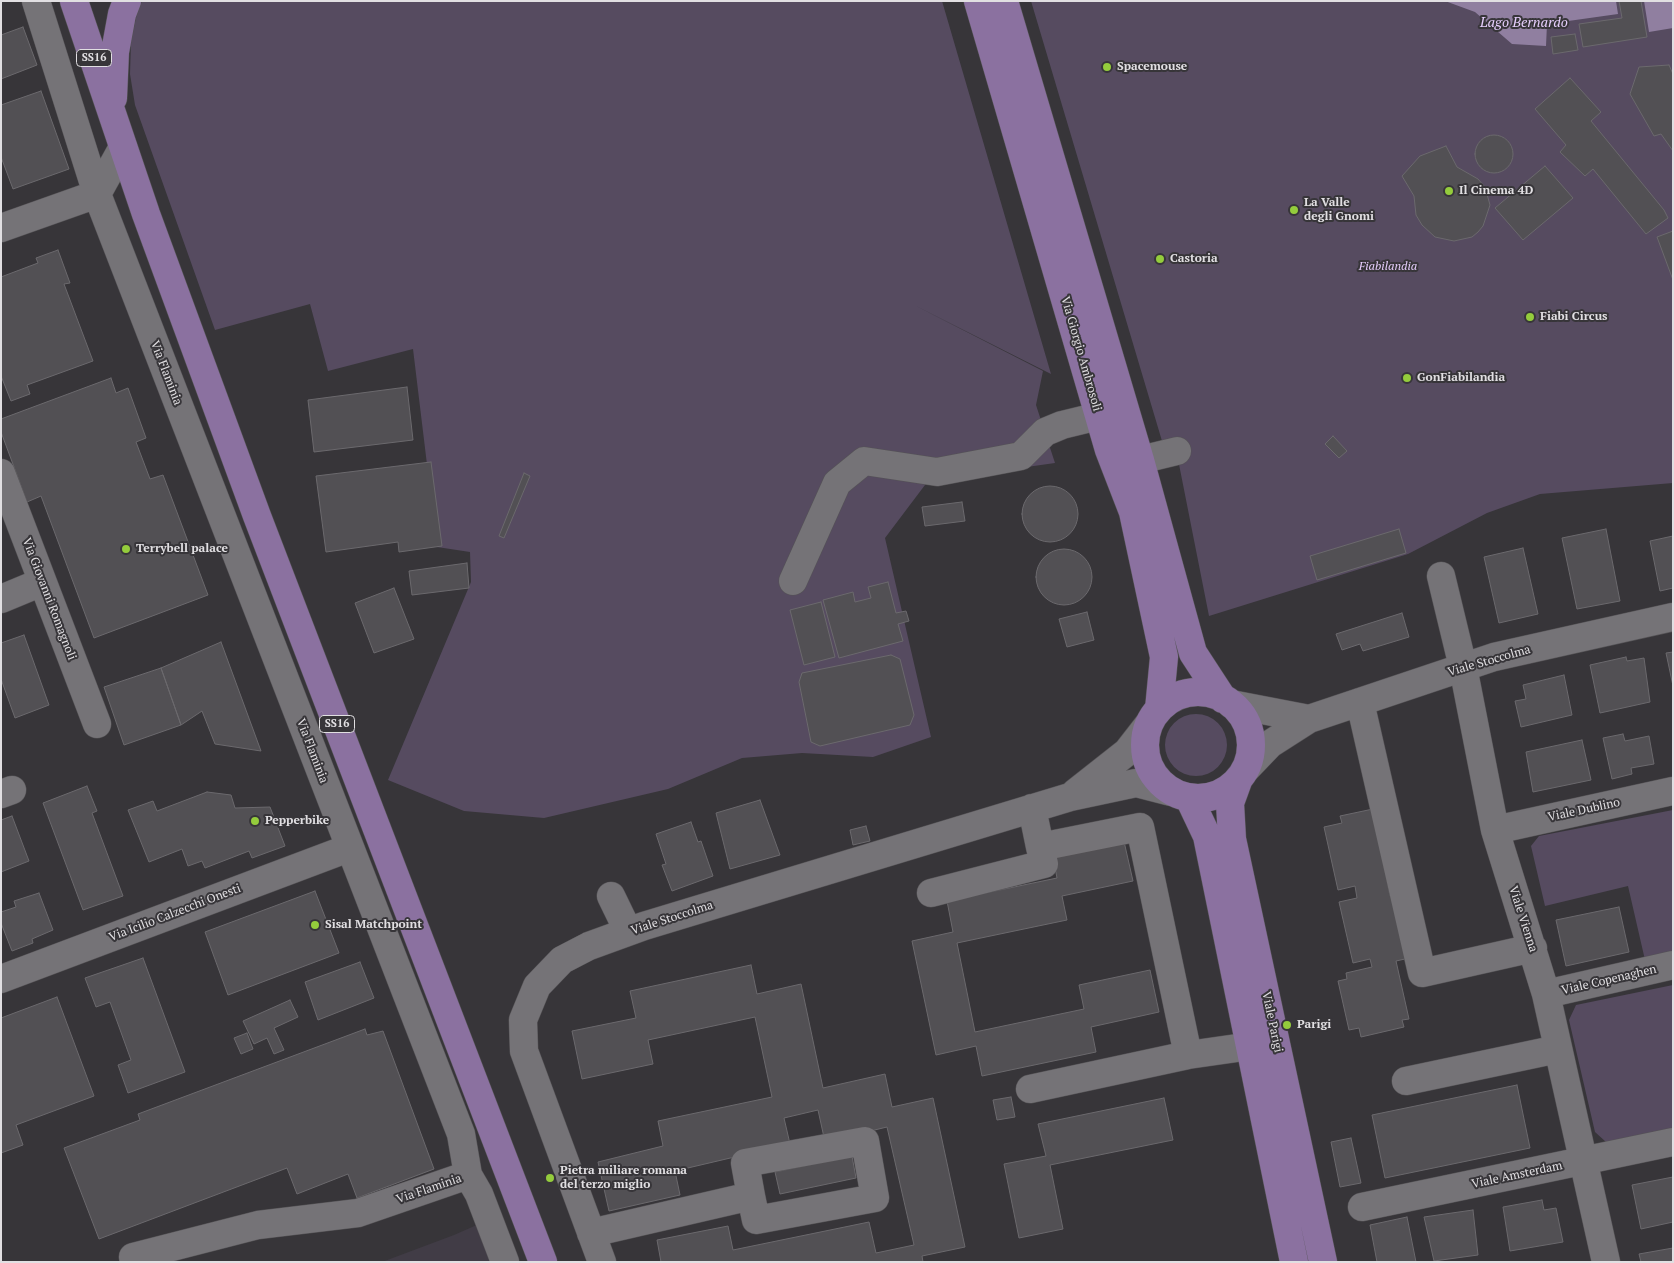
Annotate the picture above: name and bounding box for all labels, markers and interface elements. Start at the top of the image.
water label: Lago Bernardo [1480,15,1568,31]
road number: SS16 [76,49,112,66]
place label: Spacemouse [1117,60,1187,74]
marker: Spacemouse [1101,61,1113,73]
place label: Il Cinema 4D [1459,184,1533,198]
marker: Il Cinema 4D [1443,185,1455,197]
place label: La Valle degli Gnomi [1304,196,1374,224]
marker: La Valle degli Gnomi [1288,204,1300,216]
place label: Castoria [1170,252,1218,266]
marker: Castoria [1154,253,1166,265]
park label: Fiabilandia [1359,260,1417,274]
street label: Via Giorgio Ambrosoli [1058,295,1104,413]
place label: Fiabi Circus [1540,310,1608,324]
marker: Fiabi Circus [1524,311,1536,323]
street label: Via Flaminia [147,339,185,407]
place label: GonFiabilandia [1417,371,1505,385]
marker: GonFiabilandia [1401,372,1413,384]
street label: Via Giovanni Romagnoli [19,536,79,662]
place label: Terrybell palace [136,542,228,556]
marker: Terrybell palace [120,543,132,555]
street label: Viale Stoccolma [1446,642,1532,680]
road number: SS16 [320,716,354,732]
street label: Via Flaminia [293,717,331,785]
street label: Viale Dublino [1547,795,1621,825]
place label: Pepperbike [265,814,329,828]
marker: Pepperbike [249,815,261,827]
street label: Via Icilio Calzecchi Onesti [107,881,243,945]
street label: Viale Vienna [1506,884,1540,954]
street label: Viale Stoccolma [629,898,715,938]
place label: Sisal Matchpoint [325,918,422,932]
marker: Sisal Matchpoint [309,919,321,931]
street label: Viale Copenaghen [1560,962,1658,998]
street label: Viale Parigi [1259,990,1285,1054]
place label: Parigi [1297,1018,1331,1032]
marker: Parigi [1281,1019,1293,1031]
street label: Viale Amsterdam [1470,1158,1564,1192]
place label: Pietra miliare romana del terzo miglio [560,1164,687,1192]
street label: Via Flaminia [395,1171,463,1207]
marker: Pietra miliare romana del terzo miglio [544,1172,556,1184]

